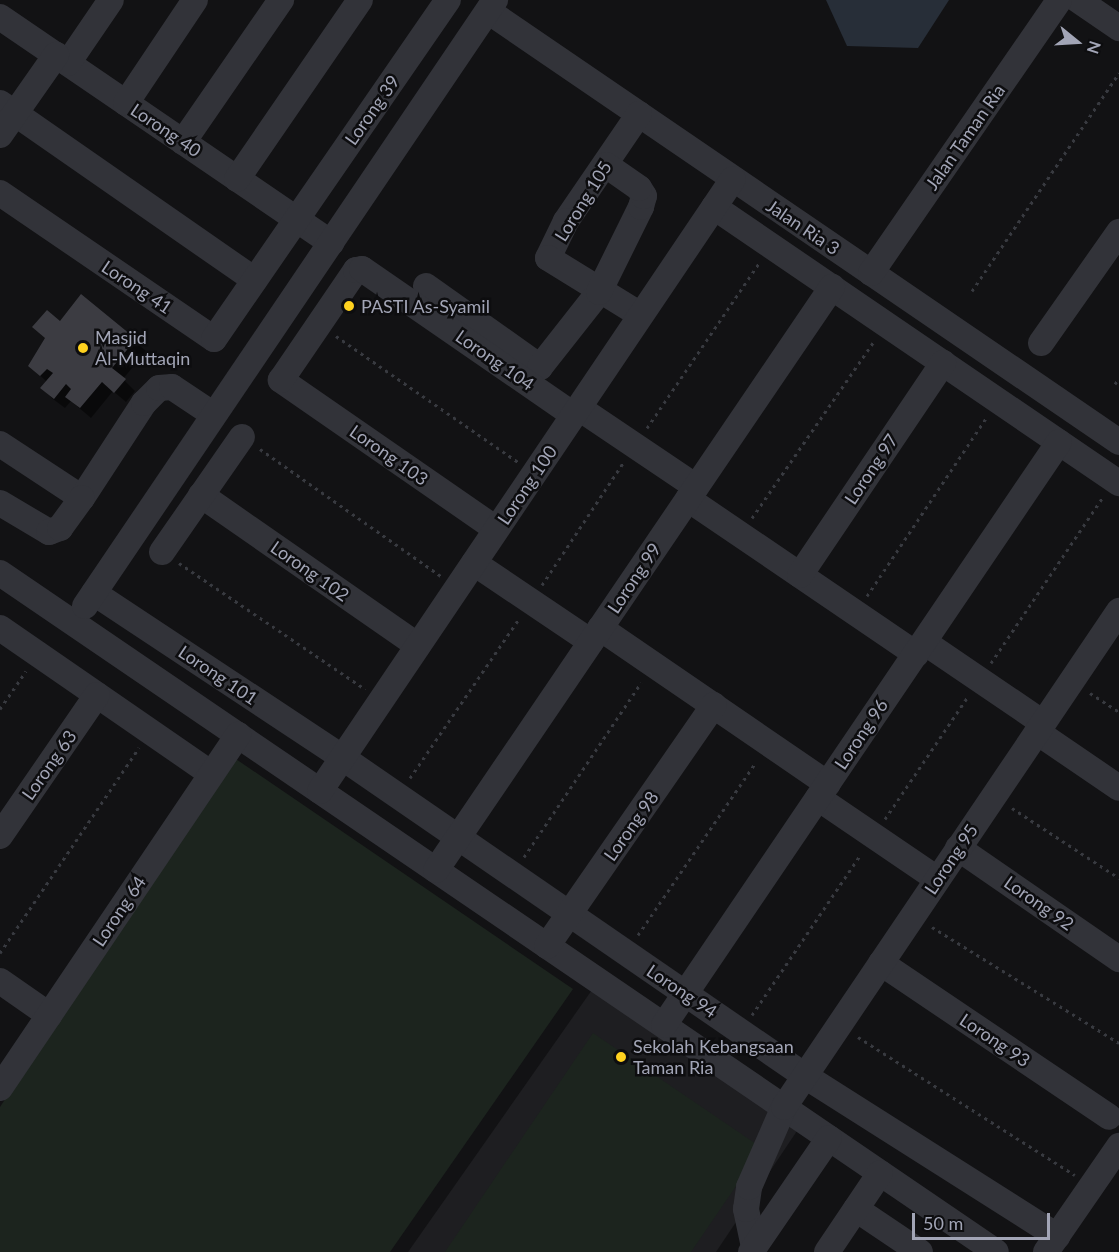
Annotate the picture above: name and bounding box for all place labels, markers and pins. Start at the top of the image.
place label: PASTI As-Syamil [361,295,491,317]
marker: PASTI As-Syamil [342,299,356,313]
place label: Masjid Al-Muttaqin [95,327,190,370]
marker: Masjid Al-Muttaqin [76,341,90,355]
place label: Sekolah Kebangsaan Taman Ria [633,1036,794,1078]
marker: Sekolah Kebangsaan Taman Ria [614,1050,628,1064]

